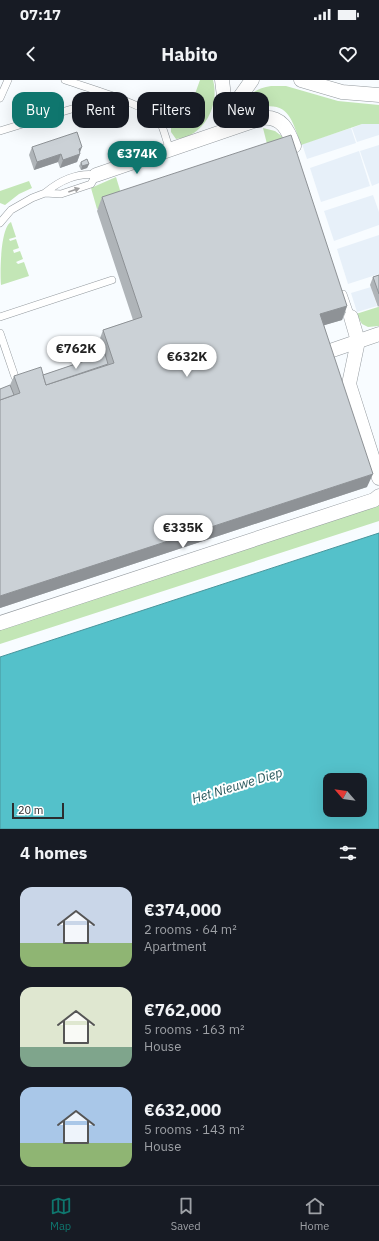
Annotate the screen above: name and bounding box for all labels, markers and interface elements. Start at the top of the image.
text: 07:17 [20,5,61,24]
icon: back [20,43,42,65]
text: Habito [161,43,218,66]
icon: heart [337,43,359,65]
chip: Buy [12,92,64,128]
chip: Rent [72,92,129,128]
chip: Filters [137,92,205,128]
chip: New [213,92,269,128]
pin: €374K [109,141,165,175]
text: €374K [117,145,157,162]
one-way arrow [68,186,80,192]
pin: €762K [48,336,104,370]
text: €762K [56,340,96,357]
pin: €632K [159,344,215,378]
text: €632K [167,348,207,365]
pin: €335K [155,515,211,549]
text: €335K [163,519,203,536]
water label: Het Nieuwe Diep [190,764,285,807]
north arrow [323,773,367,817]
map controls [323,773,367,817]
scale bar [12,801,64,820]
text: 20 m [18,803,43,817]
text: 4 homes [20,842,87,864]
icon: filters [337,842,359,864]
text: €374,000 [144,899,221,921]
icon: home [52,903,100,951]
text: 2 rooms · 64 m² [144,921,237,938]
text: Apartment [144,938,207,955]
text: €762,000 [144,999,221,1021]
icon: home [52,1003,100,1051]
text: 5 rooms · 163 m² [144,1021,245,1038]
text: House [144,1038,181,1055]
text: €632,000 [144,1099,221,1121]
icon: home [52,1103,100,1151]
text: 5 rooms · 143 m² [144,1121,245,1138]
text: House [144,1138,181,1155]
tab: Map [50,1195,72,1233]
tab: Saved [171,1195,201,1233]
tab: Home [300,1195,329,1233]

